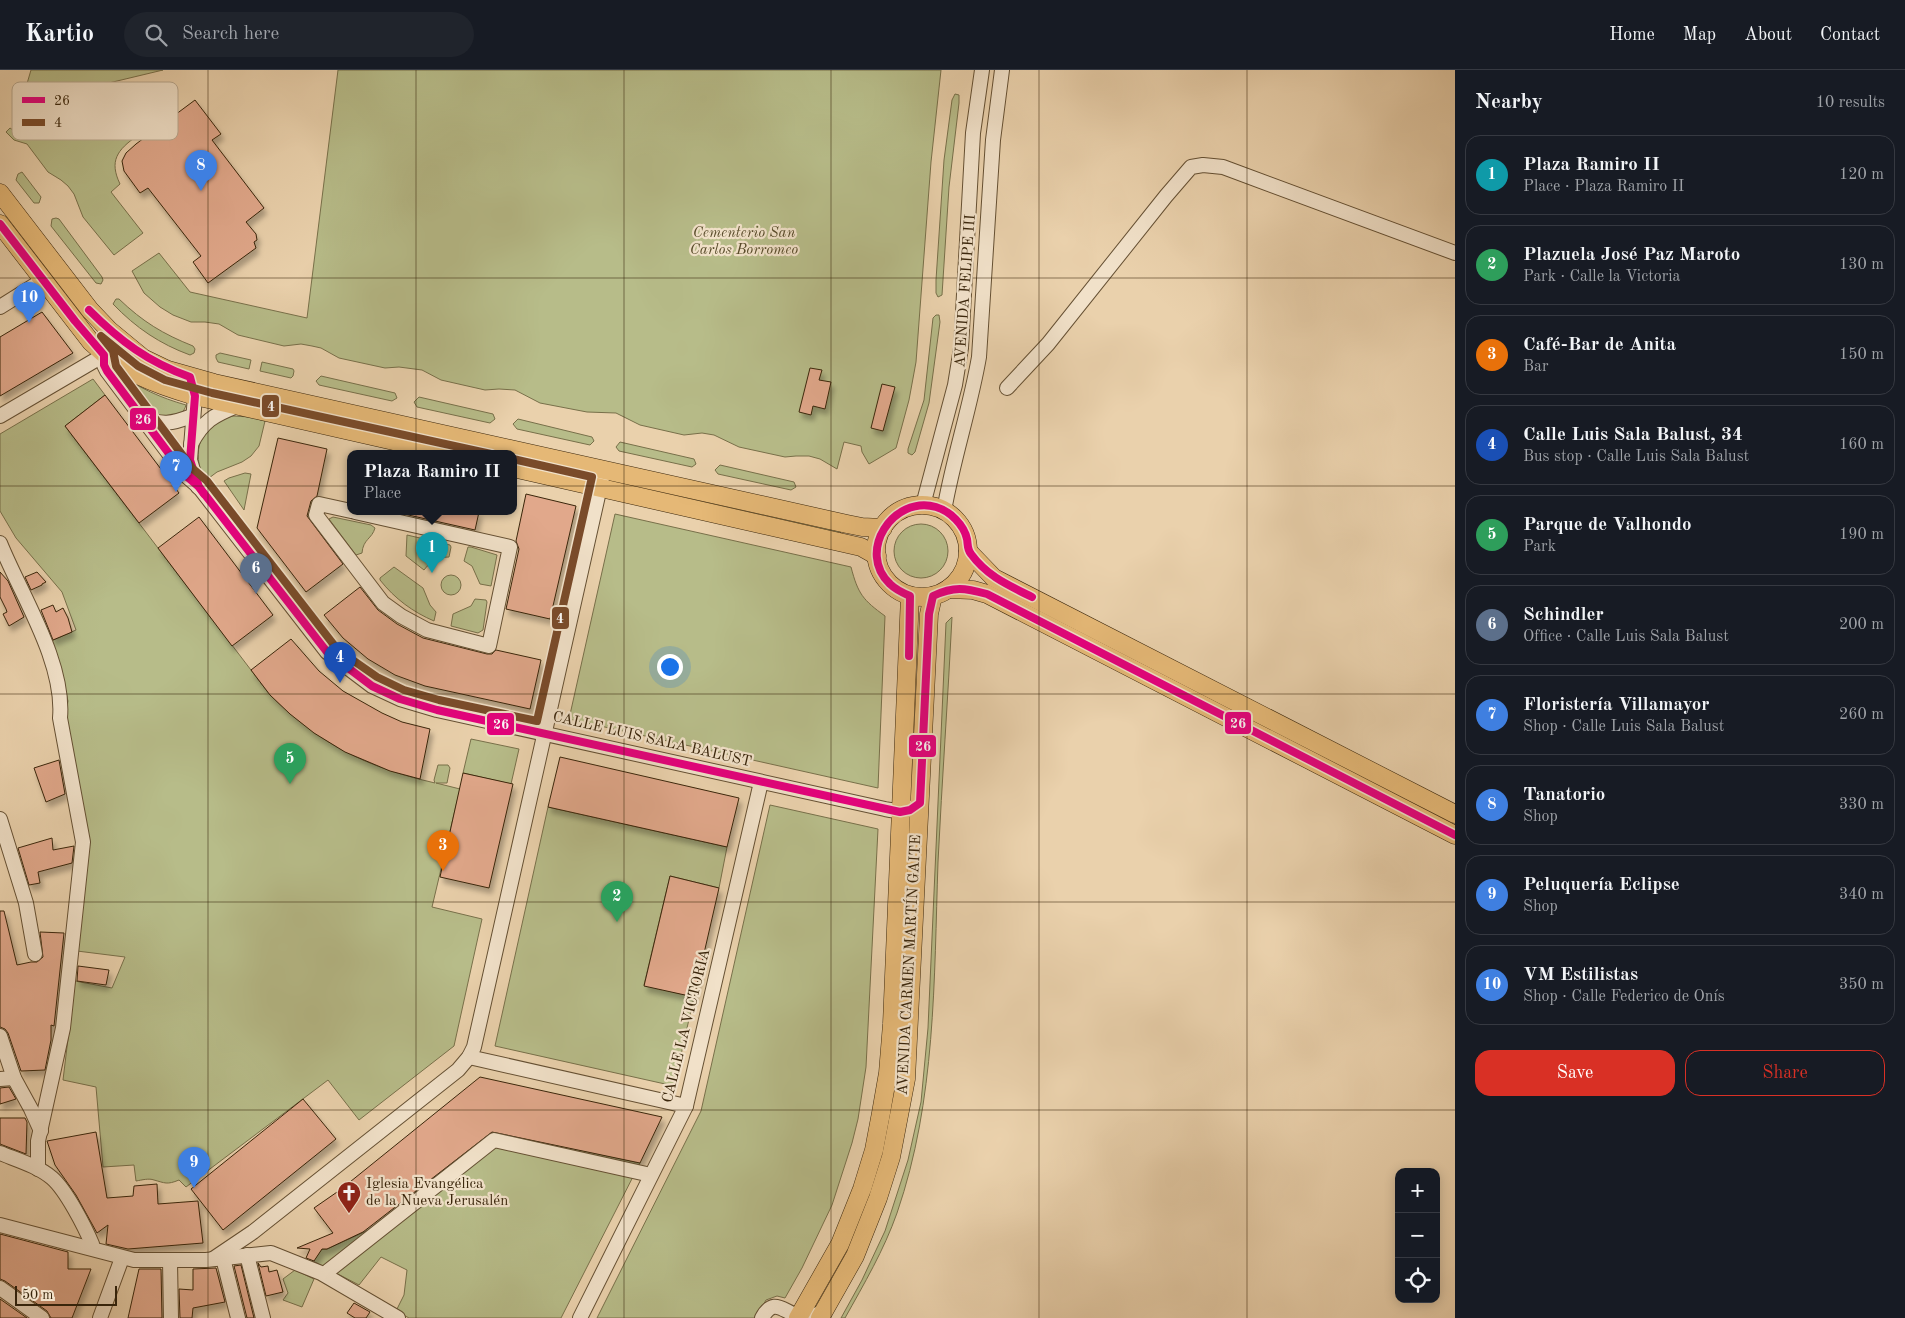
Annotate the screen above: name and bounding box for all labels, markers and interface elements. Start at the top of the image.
search box [124,12,474,57]
icon: search [142,21,170,49]
text: Kartio [25,23,94,47]
text: Search here [182,25,279,44]
text: Home [1609,26,1655,44]
text: Map [1683,26,1716,44]
text: About [1744,26,1792,44]
text: Contact [1820,26,1880,44]
legend [12,82,178,140]
text: Nearby [1475,92,1543,113]
text: 26 [54,94,70,108]
text: 10 results [1816,95,1885,111]
text: 4 [54,116,62,130]
pin: 8 [185,150,217,191]
text: Plaza Ramiro II [1523,156,1660,175]
text: 1 [1487,167,1497,183]
text: 120 m [1839,167,1884,183]
text: Place · Plaza Ramiro II [1523,179,1684,195]
street label: AVENIDA FELIPE III [953,214,979,368]
park label: Cementerio San Carlos Borromeo [690,226,798,258]
text: Plazuela José Paz Maroto [1523,246,1740,265]
text: 2 [1487,257,1497,273]
text: 130 m [1839,257,1884,273]
text: Park · Calle la Victoria [1523,269,1680,285]
pin: 10 [13,282,45,323]
text: Café-Bar de Anita [1523,336,1676,355]
text: 3 [1487,347,1497,363]
text: 150 m [1839,347,1884,363]
text: Bar [1523,359,1549,375]
line badge: 4 [261,394,280,418]
text: 4 [267,400,275,414]
line badge: 26 [129,407,157,431]
text: 26 [135,413,151,427]
text: Calle Luis Sala Balust, 34 [1523,426,1743,445]
text: 4 [1487,437,1497,453]
text: 160 m [1839,437,1884,453]
text: Bus stop · Calle Luis Sala Balust [1523,449,1749,465]
popup [347,450,517,515]
pin: 7 [160,451,192,492]
text: Plaza Ramiro II [364,463,500,482]
text: Place [364,486,401,502]
text: Parque de Valhondo [1523,516,1692,535]
text: 5 [1487,527,1497,543]
text: 190 m [1839,527,1884,543]
pin: 1 [416,532,448,573]
text: Park [1523,539,1556,555]
pin: 6 [240,553,272,594]
line badge: 4 [551,606,570,630]
text: Schindler [1523,606,1604,625]
text: 4 [556,612,564,626]
text: 6 [1487,617,1497,633]
text: 200 m [1839,617,1884,633]
text: Office · Calle Luis Sala Balust [1523,629,1729,645]
pin: 4 [324,642,356,683]
your location [657,654,683,680]
text: Floristería Villamayor [1523,696,1710,715]
text: 7 [1487,707,1497,723]
text: 260 m [1839,707,1884,723]
street label: CALLE LUIS SALA BALUST [551,710,753,770]
line badge: 26 [1224,711,1252,735]
line badge: 26 [486,712,515,736]
text: 26 [1230,717,1246,731]
text: 26 [493,718,509,732]
text: Shop · Calle Luis Sala Balust [1523,719,1724,735]
line badge: 26 [908,734,937,758]
text: 26 [915,740,931,754]
pin: 5 [274,743,306,784]
text: Tanatorio [1523,786,1605,805]
text: 8 [1487,797,1497,813]
text: 330 m [1839,797,1884,813]
text: Shop [1523,809,1558,825]
pin: 3 [427,830,459,871]
street label: AVENIDA CARMEN MARTÍN GAITE [893,834,924,1096]
text: Peluquería Eclipse [1523,876,1680,895]
pin: 2 [601,881,633,922]
text: 9 [1487,887,1497,903]
text: 340 m [1839,887,1884,903]
text: Shop [1523,899,1558,915]
street label: CALLE LA VICTORIA [661,947,714,1104]
text: VM Estilistas [1523,966,1638,985]
text: 10 [1483,977,1501,993]
text: 350 m [1839,977,1884,993]
text: Shop · Calle Federico de Onís [1523,989,1725,1005]
button: Save [1475,1050,1675,1096]
button: Share [1685,1050,1885,1096]
pin: 9 [178,1147,210,1188]
map controls [1395,1168,1440,1303]
button: + [1395,1168,1440,1213]
place label: Iglesia Evangélica de la Nueva Jerusalén [366,1177,508,1209]
church icon: Iglesia Evangélica de la Nueva Jerusalén [336,1180,362,1214]
button: − [1395,1213,1440,1258]
button: locate [1395,1258,1440,1303]
scale bar [15,1283,118,1306]
text: 50 m [22,1288,53,1302]

